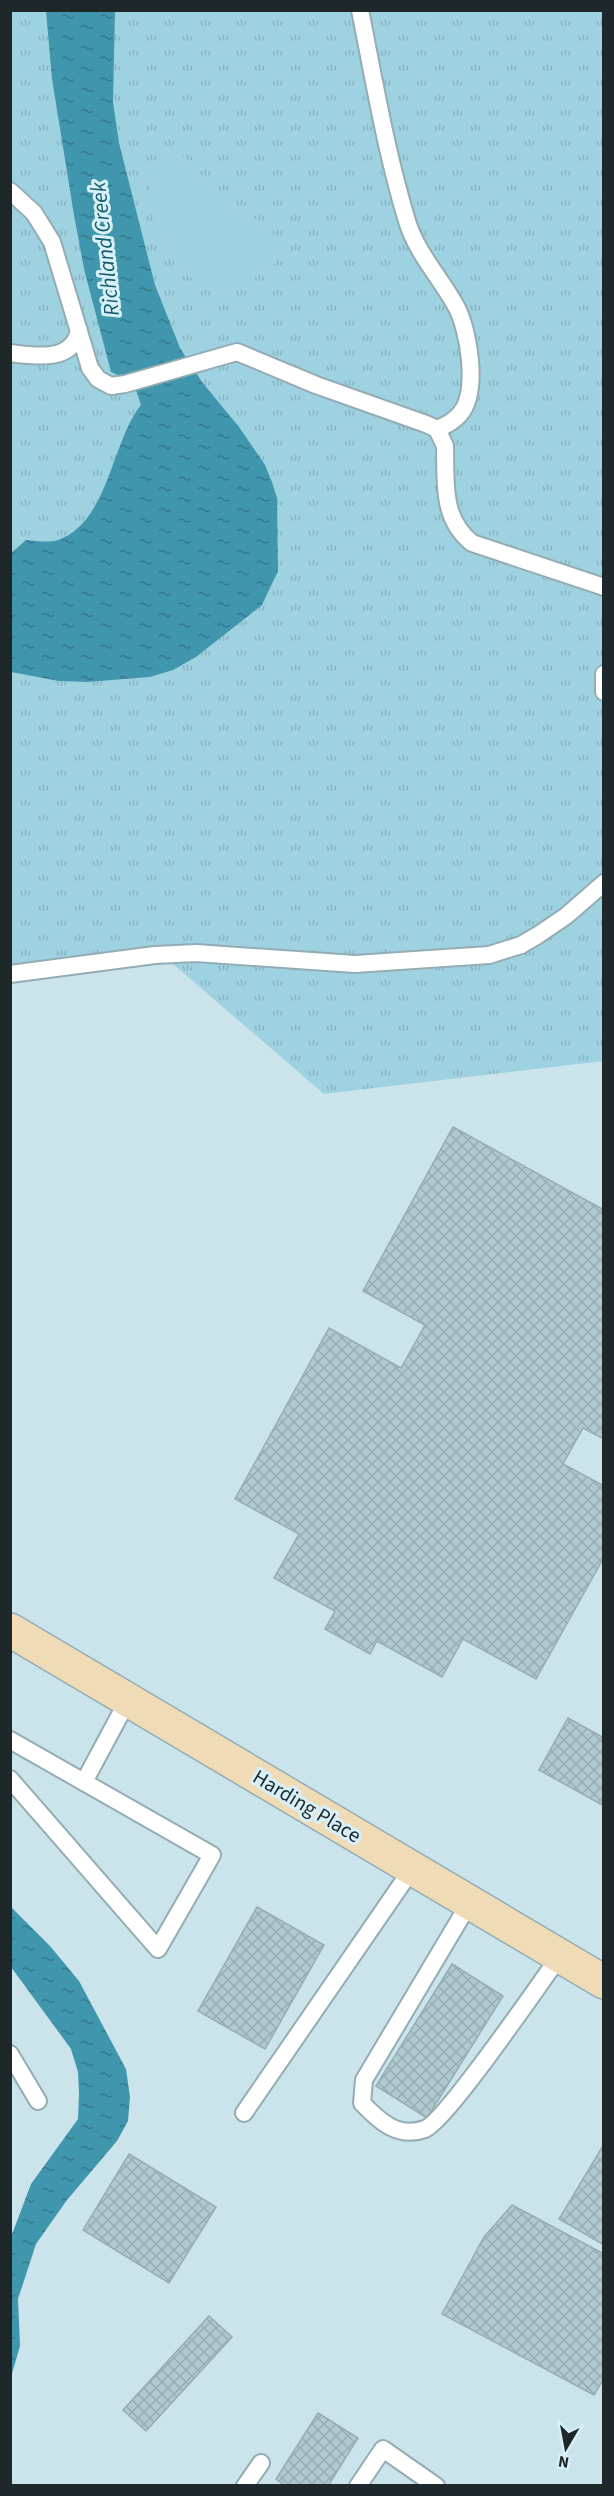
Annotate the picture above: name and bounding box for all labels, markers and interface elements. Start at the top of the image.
water label: Richland Creek [82,180,128,318]
street label: Harding Place [247,1762,367,1850]
north arrow [536,2418,596,2478]
text: N [556,2450,571,2474]

